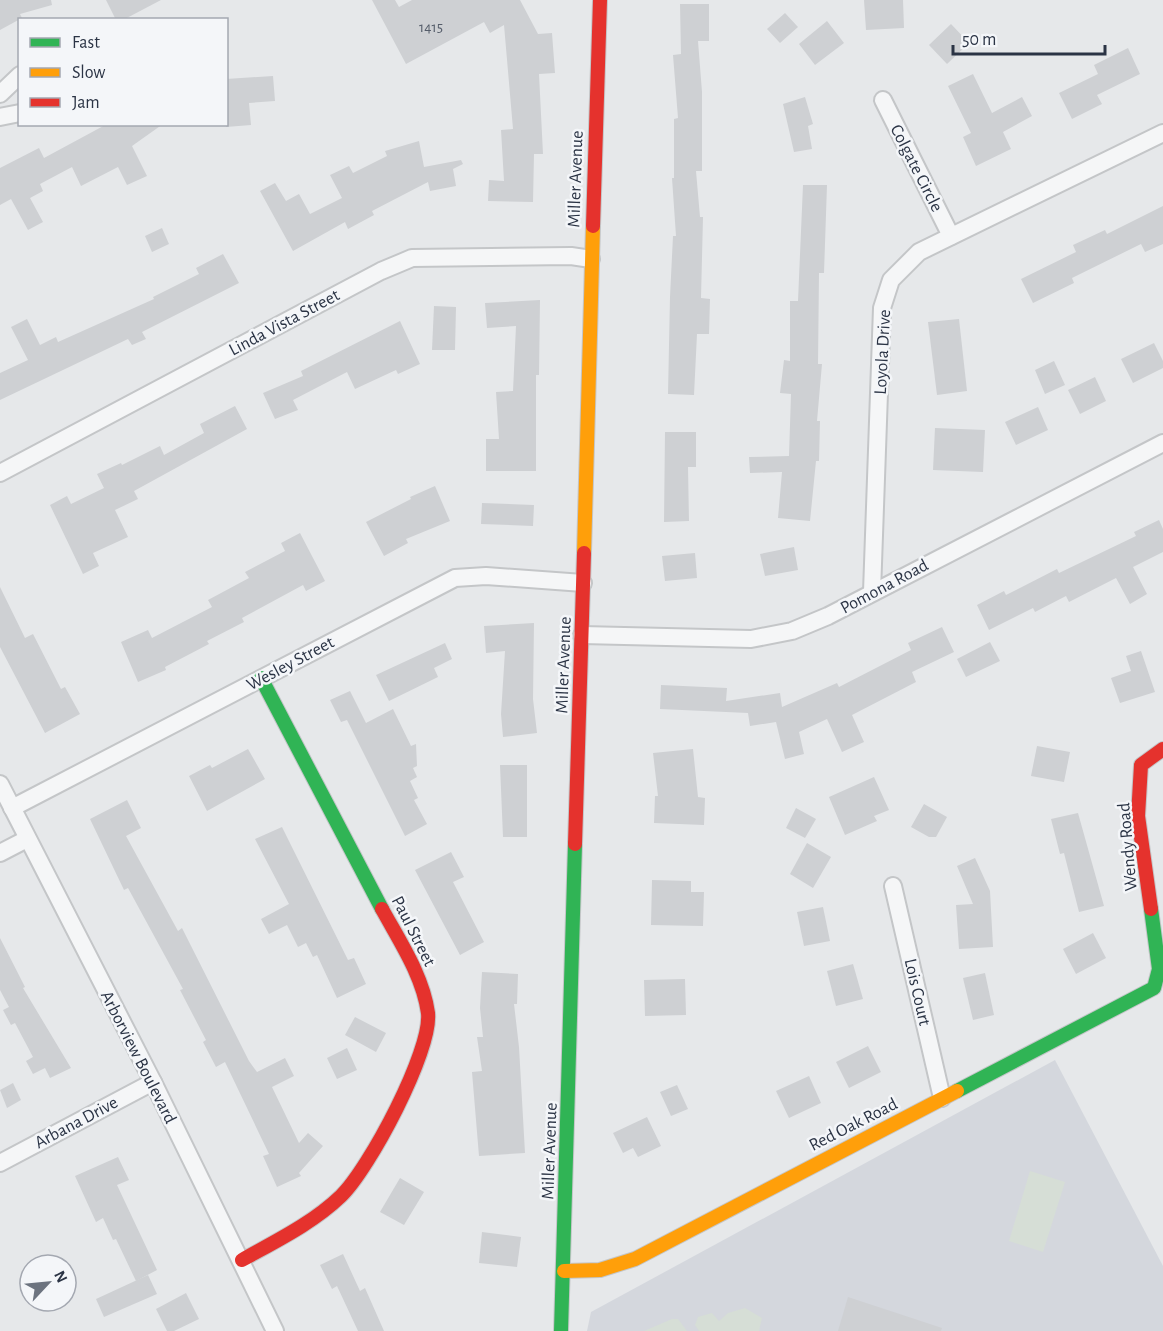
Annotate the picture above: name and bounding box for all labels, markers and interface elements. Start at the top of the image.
legend [18,18,228,126]
scale bar [953,18,1104,56]
house number: 1415 [419,20,443,35]
text: 50 m [962,31,996,49]
text: Fast [72,34,100,52]
text: Slow [72,64,105,82]
text: Jam [72,94,100,112]
street label: Colgate Circle [887,122,946,215]
street label: Miller Avenue [565,130,587,228]
street label: Linda Vista Street [226,286,343,360]
street label: Loyola Drive [872,309,894,395]
street label: Pomona Road [838,556,931,618]
street label: Miller Avenue [553,616,575,714]
street label: Wesley Street [244,633,337,694]
street label: Wendy Road [1115,802,1141,892]
street label: Paul Street [388,893,439,970]
street label: Lois Court [901,957,934,1028]
street label: Arborview Boulevard [97,988,179,1127]
street label: Arbana Drive [32,1093,121,1152]
street label: Red Oak Road [806,1095,901,1155]
street label: Miller Avenue [539,1102,561,1200]
north arrow [18,1253,78,1313]
text: N [51,1268,70,1285]

